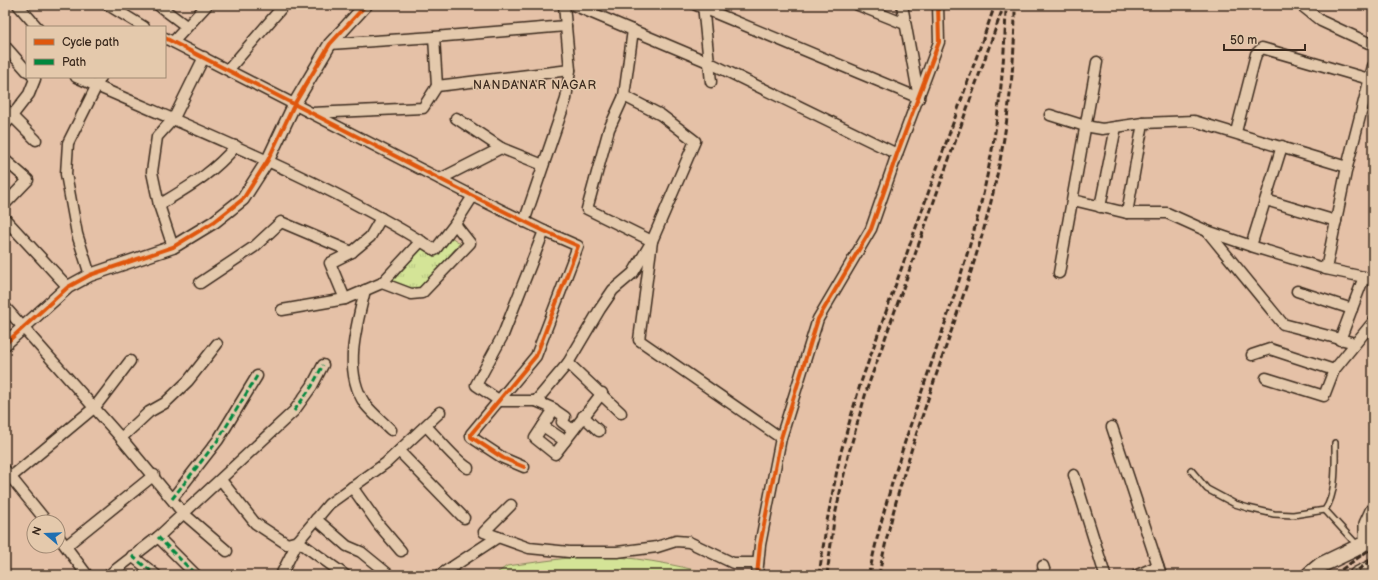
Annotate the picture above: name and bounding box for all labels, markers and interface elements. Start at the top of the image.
legend [26,26,166,78]
scale bar [1224,26,1305,52]
text: 50 m [1230,33,1257,48]
text: Cycle path [62,35,119,50]
text: Path [62,55,87,70]
district label: NANDANAR NAGAR [473,78,597,93]
north arrow [26,514,66,554]
text: N [30,525,45,537]

